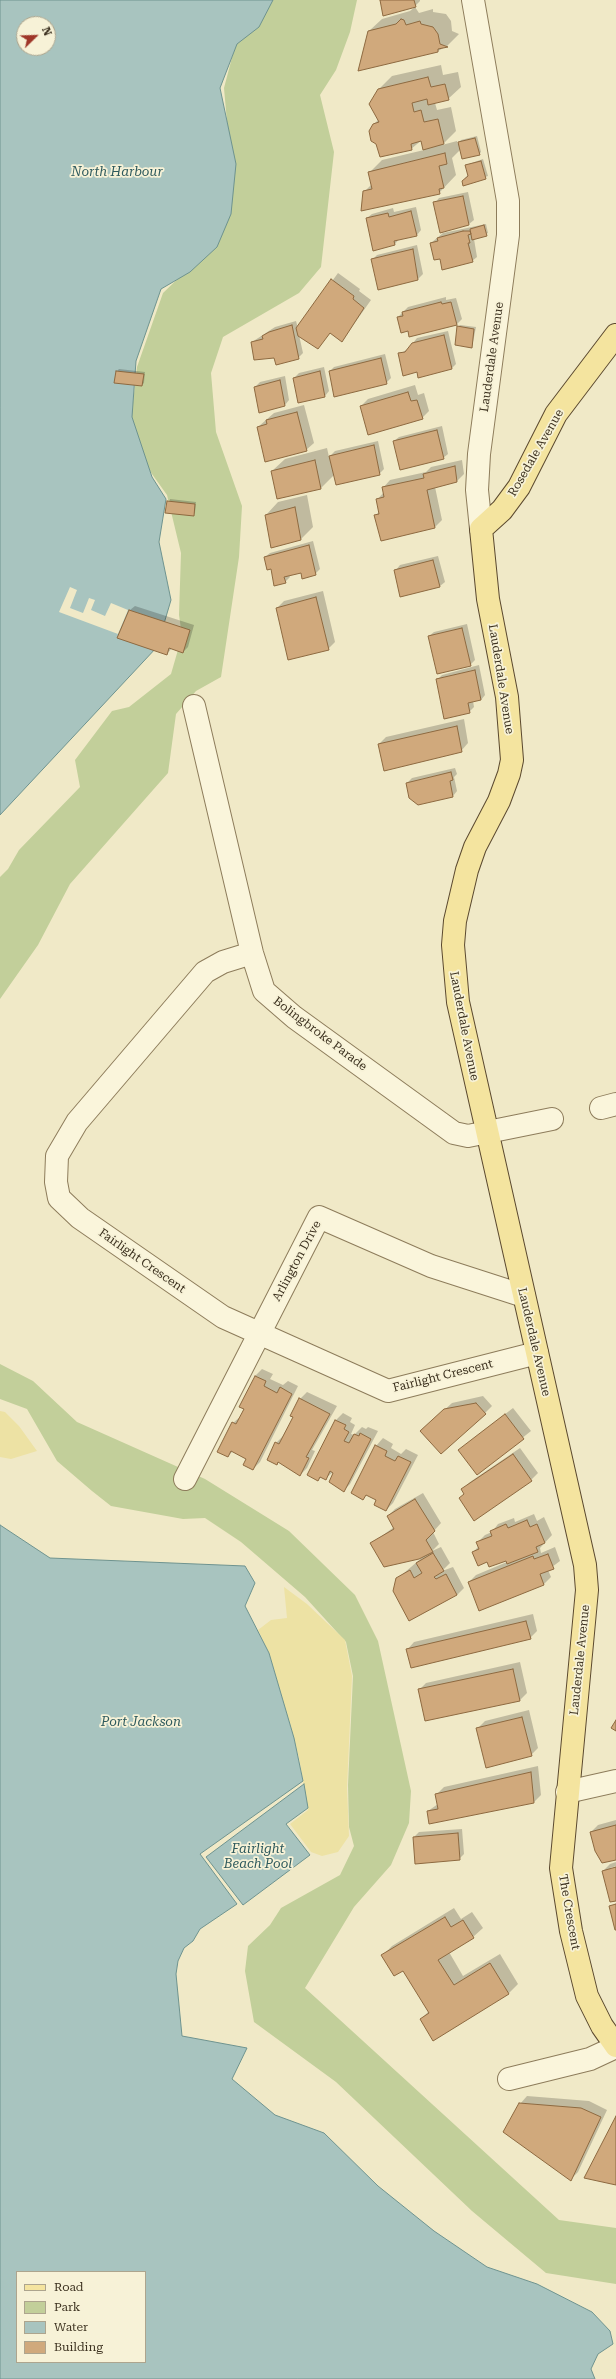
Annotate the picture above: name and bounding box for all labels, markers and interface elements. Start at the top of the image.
north arrow [16,16,56,56]
text: N [39,25,54,38]
water label: North Harbour [71,164,163,180]
street label: Lauderdale Avenue [477,301,507,413]
street label: Rosedale Avenue [505,407,567,499]
street label: Lauderdale Avenue [485,623,517,735]
street label: Lauderdale Avenue [446,970,482,1082]
street label: Bolingbroke Parade [270,994,370,1074]
street label: Arlington Drive [270,1218,324,1304]
street label: Fairlight Crescent [96,1226,188,1296]
street label: Lauderdale Avenue [514,1286,554,1398]
street label: Fairlight Crescent [391,1357,495,1395]
street label: Lauderdale Avenue [567,1604,593,1716]
water label: Port Jackson [101,1714,181,1730]
water label: Fairlight Beach Pool [224,1841,292,1872]
street label: The Crescent [555,1873,583,1951]
legend [16,2271,146,2363]
text: Road [54,2280,83,2294]
text: Park [54,2300,80,2314]
text: Water [54,2320,88,2334]
text: Building [54,2340,103,2354]

